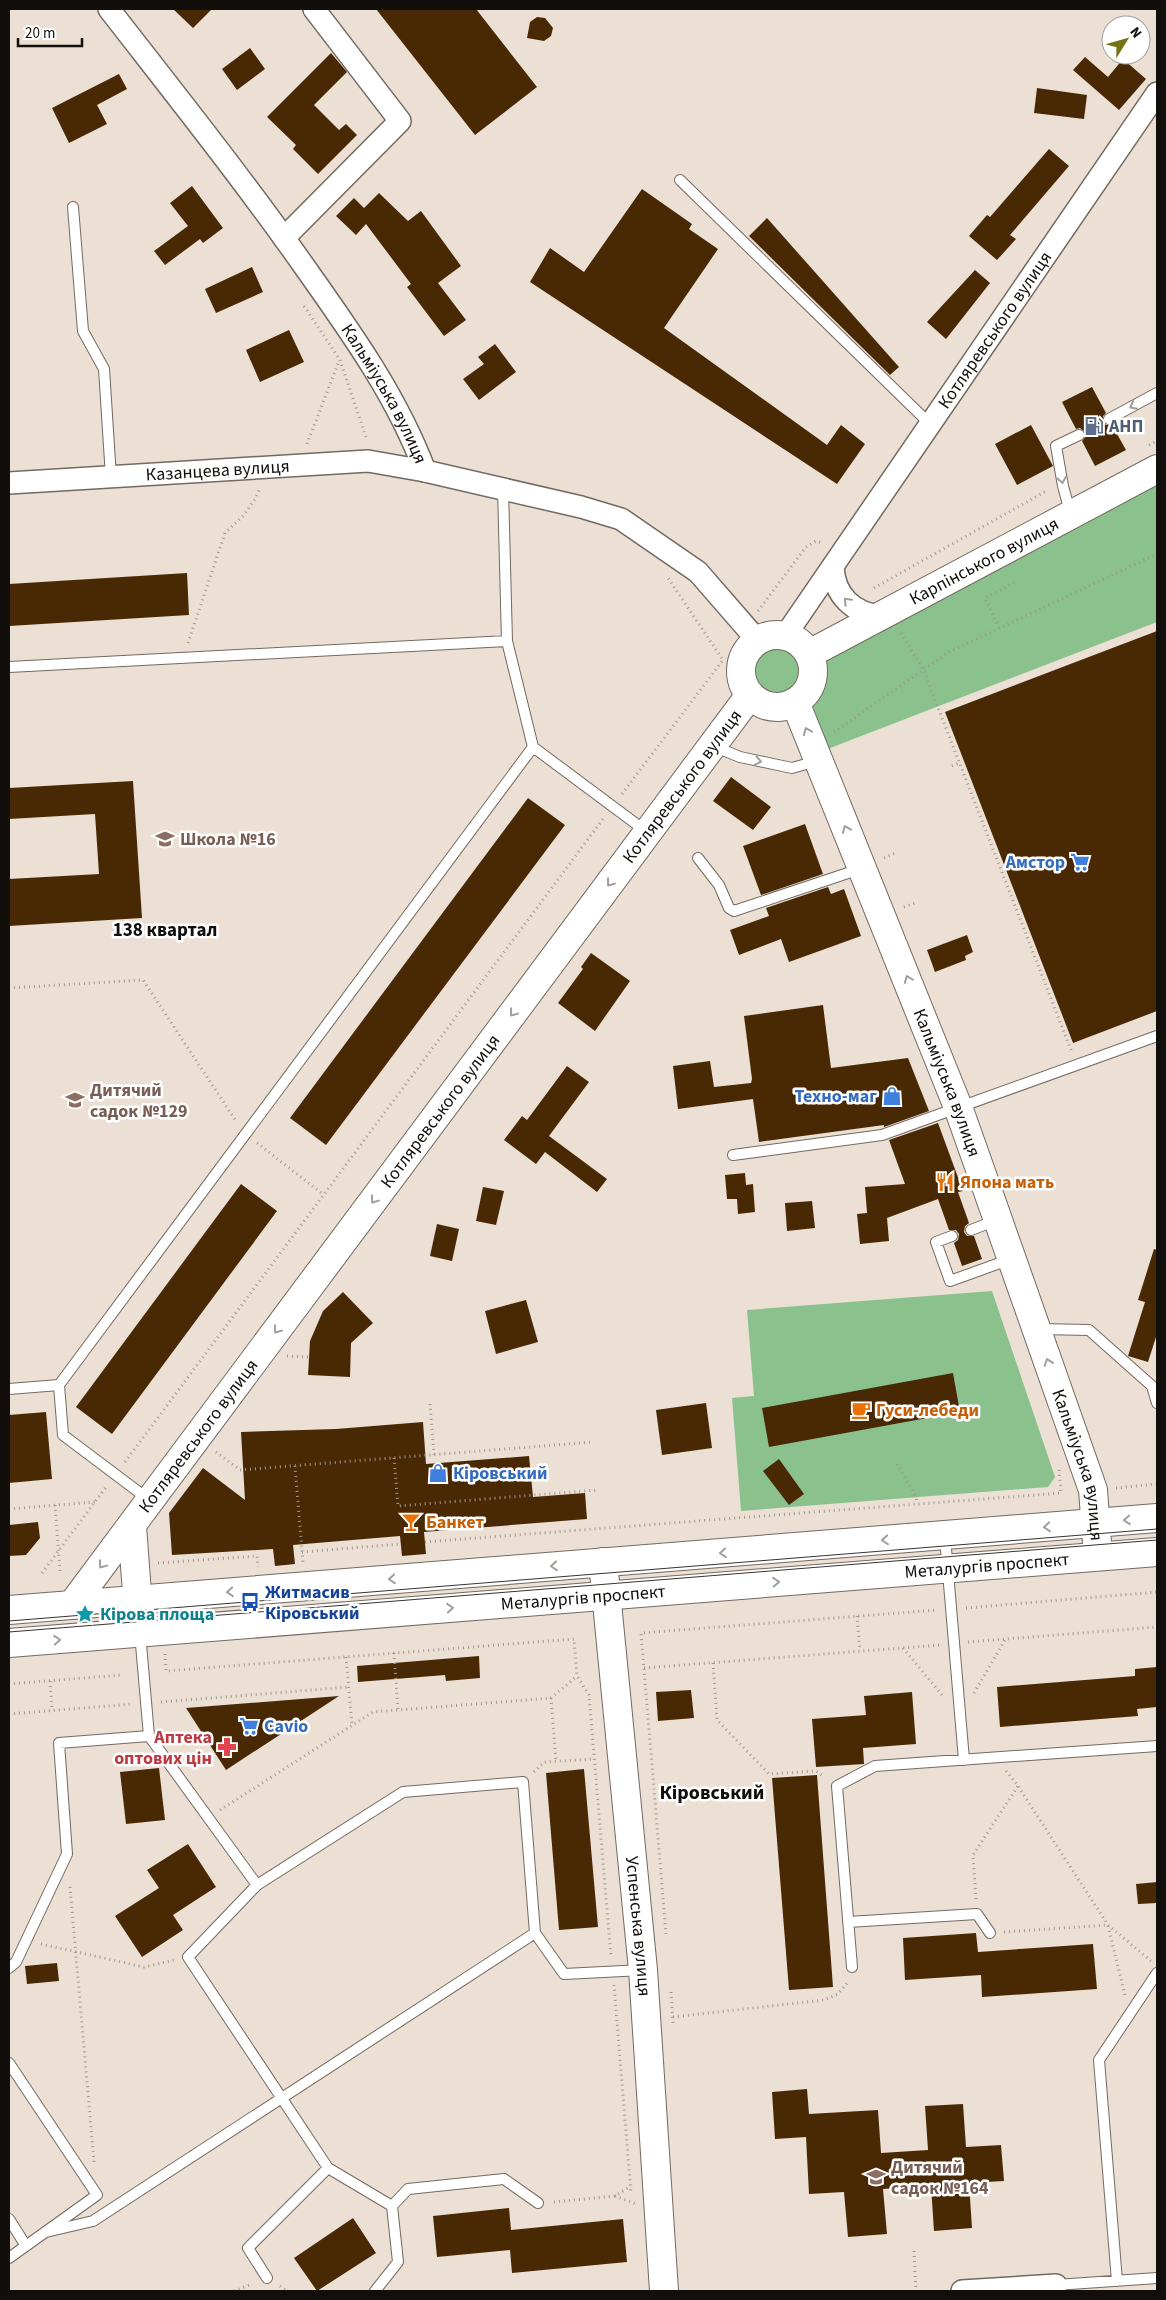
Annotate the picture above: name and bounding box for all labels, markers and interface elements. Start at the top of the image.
scale bar [18,15,81,47]
north arrow [1101,15,1151,65]
text: 20 m [25,23,55,44]
text: N [1125,23,1146,43]
street label: Котляревського вулиця [932,246,1058,414]
street label: Кальміуська вулиця [335,319,433,468]
one-way arrow [1129,400,1138,410]
place label: АНП [1108,414,1143,439]
fuel station icon: АНП [1083,415,1105,437]
street label: Казанцева вулиця [145,454,290,488]
one-way arrow [1056,476,1066,485]
street label: Карпінського вулиця [905,512,1063,611]
one-way arrow [844,598,853,607]
street label: Котляревського вулиця [617,704,748,869]
one-way arrow [803,727,813,736]
one-way arrow [754,755,762,766]
one-way arrow [842,825,853,834]
place label: Школа №16 [180,827,276,852]
school or university icon: Школа №16 [154,828,176,850]
place label: Амстор [1005,850,1065,875]
supermarket icon: Амстор [1069,851,1091,873]
one-way arrow [607,877,616,887]
district label: 138 квартал [113,917,217,944]
one-way arrow [903,975,914,984]
street label: Кальміуська вулиця [907,1005,987,1160]
one-way arrow [510,1007,519,1017]
street label: Котляревського вулиця [375,1029,506,1193]
place label: Дитячий садок №129 [90,1078,188,1124]
place label: Техно-маг [794,1084,877,1109]
shop icon: Техно-маг [881,1085,903,1107]
school or university icon: Дитячий садок №129 [64,1089,86,1111]
place label: Япона мать [960,1170,1054,1195]
restaurant icon: Япона мать [934,1171,956,1193]
one-way arrow [372,1194,380,1203]
one-way arrow [275,1324,283,1333]
street label: Котляревського вулиця [133,1354,264,1518]
one-way arrow [1044,1358,1054,1366]
street label: Кальміуська вулиця [1045,1386,1109,1542]
place label: Гуси-лебеди [876,1398,979,1423]
cafe icon: Гуси-лебеди [850,1399,872,1421]
place label: Кіровський [453,1461,547,1486]
shop icon: Кіровський [427,1462,449,1484]
place label: Банкет [426,1510,484,1535]
bar icon: Банкет [400,1511,422,1533]
one-way arrow [1122,1515,1130,1526]
one-way arrow [1043,1521,1051,1532]
one-way arrow [881,1534,889,1545]
one-way arrow [719,1547,727,1558]
street label: Металургів проспект [904,1547,1070,1585]
one-way arrow [99,1559,108,1569]
one-way arrow [550,1560,558,1571]
one-way arrow [388,1573,396,1584]
one-way arrow [773,1577,781,1588]
street label: Металургів проспект [500,1579,667,1617]
place label: Житмасив Кіровський [265,1580,359,1626]
one-way arrow [226,1586,234,1597]
bus stop icon: Житмасив Кіровський [239,1591,261,1613]
place label: Кірова площа [100,1602,214,1627]
place icon: Кірова площа [74,1603,96,1625]
one-way arrow [446,1603,454,1614]
one-way arrow [54,1634,62,1645]
place label: Cavio [264,1714,308,1739]
supermarket icon: Cavio [238,1715,260,1737]
place label: Аптека оптових цін [114,1725,212,1771]
pharmacy icon: Аптека оптових цін [216,1736,238,1758]
district label: Кіровський [660,1779,764,1807]
street label: Успенська вулиця [619,1855,657,1997]
place label: Дитячий садок №164 [891,2155,989,2201]
school or university icon: Дитячий садок №164 [865,2166,887,2188]

